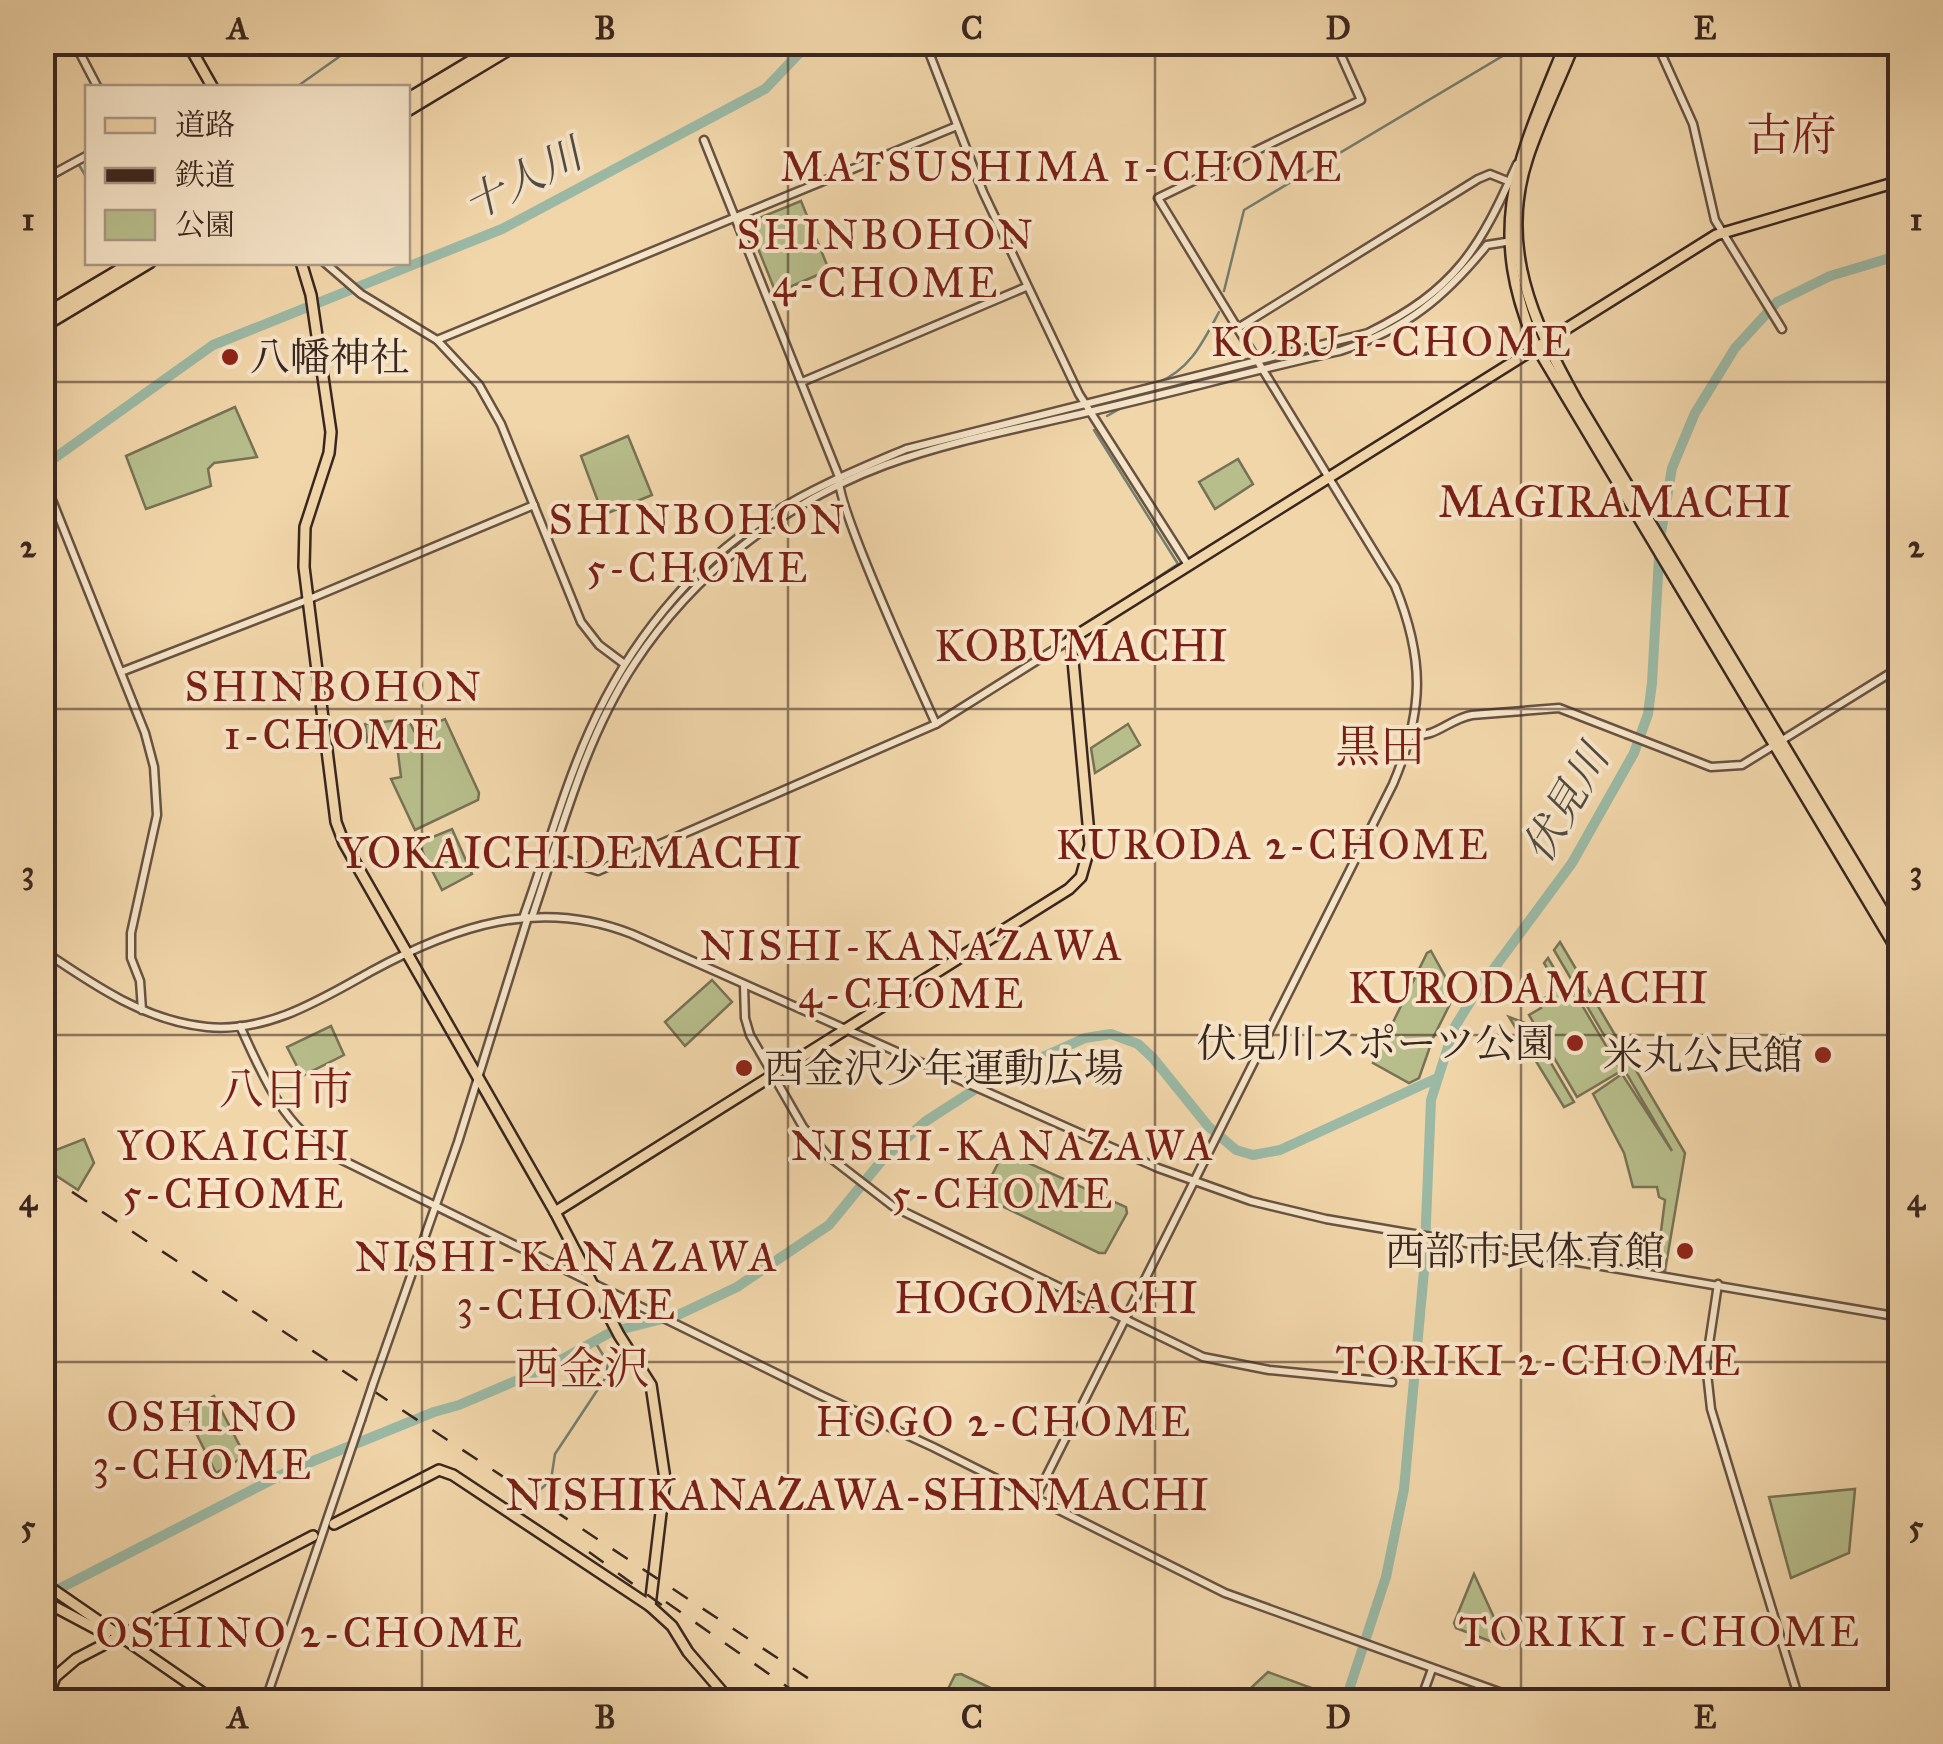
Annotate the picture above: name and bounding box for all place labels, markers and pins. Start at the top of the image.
place label: 八幡神社 [250,333,410,382]
marker: 八幡神社 [219,346,241,368]
place label: 伏見川スポーツ公園 [1197,1019,1555,1068]
place label: 米丸公民館 [1603,1031,1803,1080]
marker: 伏見川スポーツ公園 [1564,1032,1586,1054]
place label: 西金沢少年運動広場 [764,1044,1124,1093]
marker: 米丸公民館 [1812,1044,1834,1066]
marker: 西金沢少年運動広場 [733,1057,755,1079]
place label: 西部市民体育館 [1385,1227,1665,1276]
marker: 西部市民体育館 [1674,1240,1696,1262]

